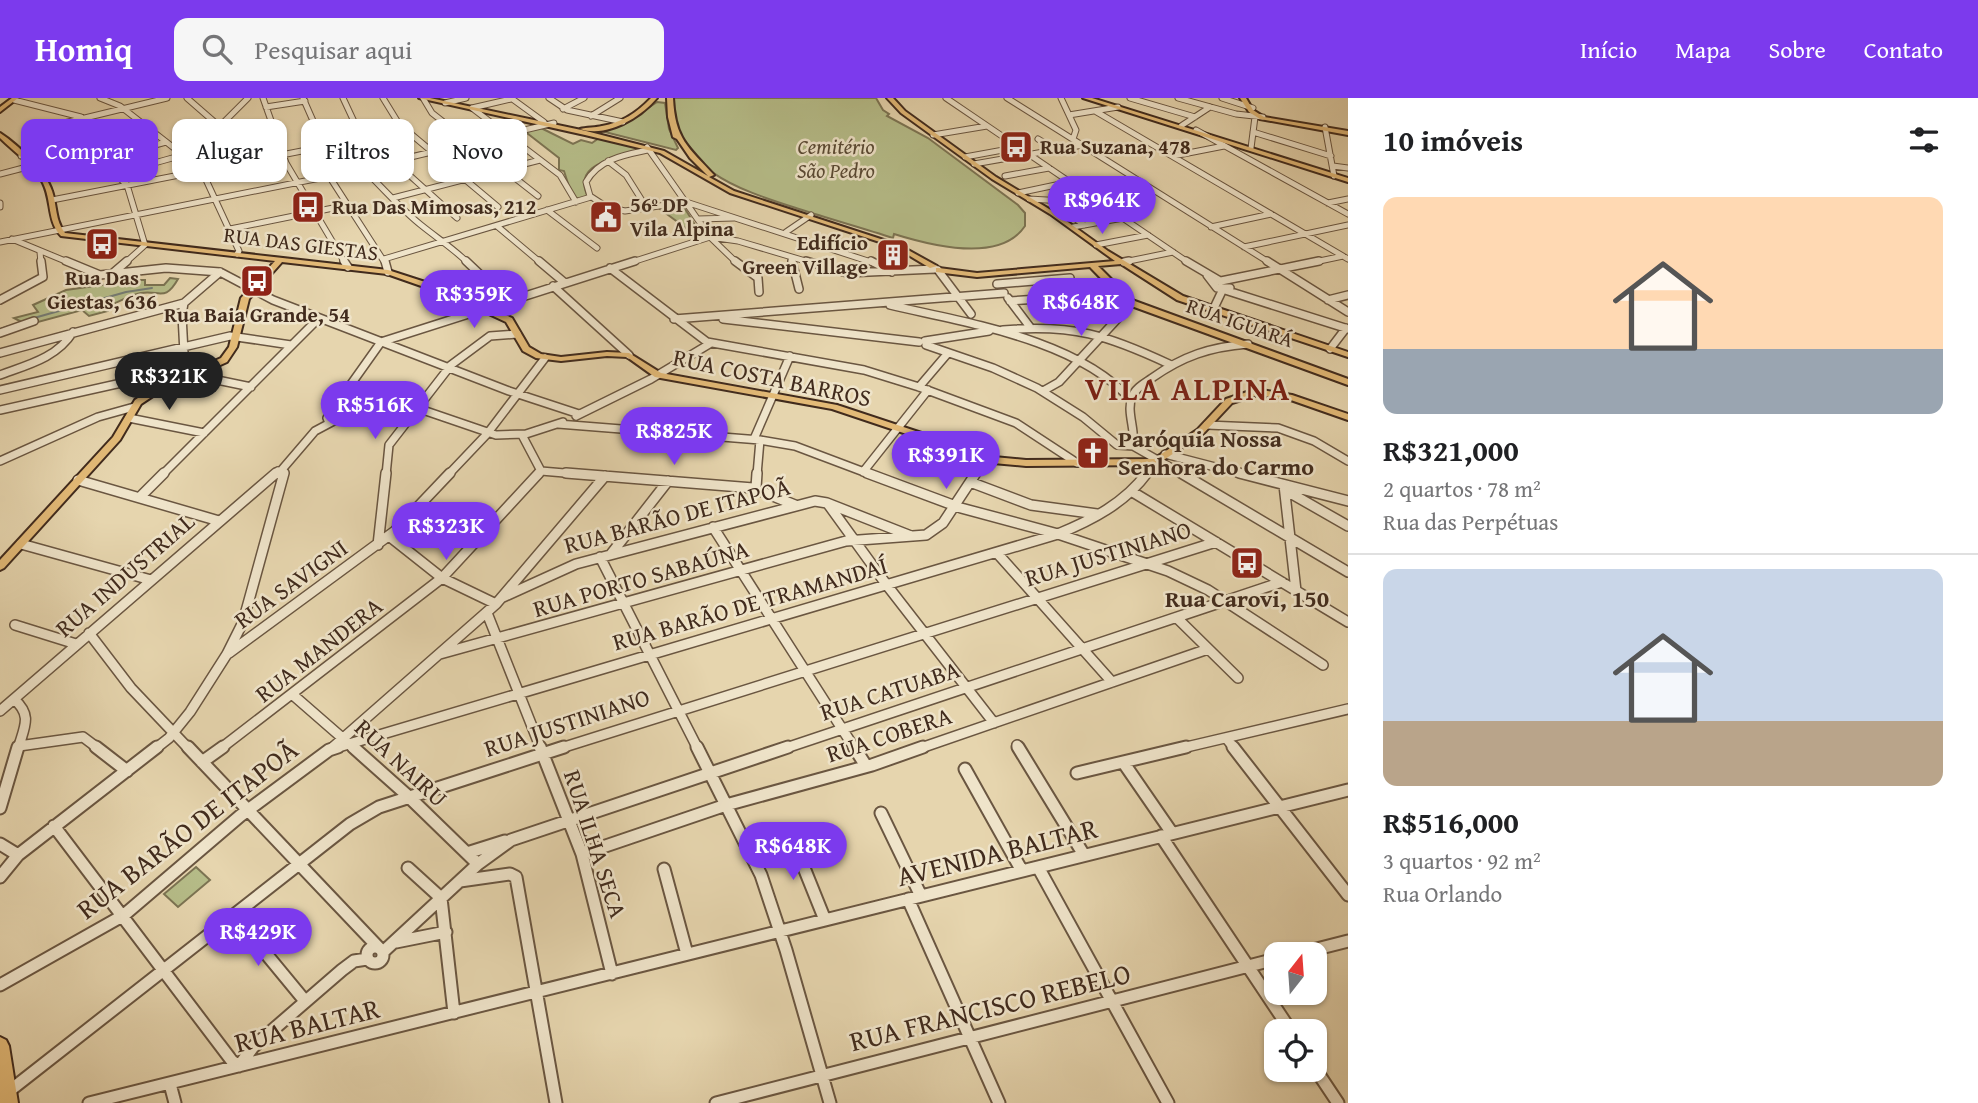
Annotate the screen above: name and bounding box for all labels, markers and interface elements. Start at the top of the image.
search box [174,18,664,81]
text: Homiq [35,25,132,73]
icon: search [198,30,236,68]
text: Pesquisar aqui [254,30,412,69]
text: Início [1580,32,1637,67]
text: Mapa [1675,32,1731,67]
text: Sobre [1769,32,1826,67]
text: Contato [1864,32,1943,67]
text: 10 imóveis [1383,118,1523,162]
chip: Comprar [21,119,158,182]
chip: Alugar [172,119,287,182]
chip: Filtros [301,119,414,182]
chip: Novo [428,119,527,182]
icon: filters [1905,121,1943,159]
bus stop icon: Rua Suzana, 478 [997,128,1035,166]
park label: Cemitério São Pedro [797,131,875,186]
place label: Rua Suzana, 478 [1040,131,1191,162]
pin: R$964K [1045,176,1159,236]
text: R$964K [1064,182,1140,215]
bus stop icon: Rua Das Mimosas, 212 [289,188,327,226]
place label: 56º DP Vila Alpina [630,189,734,244]
place label: Rua Das Mimosas, 212 [332,191,536,222]
public building icon: 56º DP Vila Alpina [587,198,625,236]
street label: RUA DAS GIESTAS [222,219,380,268]
bus stop icon: Rua Das Giestas, 636 [83,225,121,263]
place label: Edifício Green Village [743,227,868,282]
building icon: Edifício Green Village [874,236,912,274]
icon: home [1600,243,1726,369]
place label: Rua Das Giestas, 636 [47,262,157,317]
bus stop icon: Rua Baia Grande, 54 [238,262,276,300]
pin: R$359K [417,271,531,330]
text: R$359K [436,276,512,309]
pin: R$648K [1024,278,1138,338]
text: R$648K [1043,284,1119,317]
street label: RUA IGUARÁ [1182,290,1298,355]
place label: Rua Baia Grande, 54 [164,299,350,330]
street label: RUA COSTA BARROS [670,339,874,416]
pin: R$321K [112,352,226,412]
text: R$321K [131,358,207,391]
district label: VILA ALPINA [1085,365,1291,412]
pin: R$516K [318,382,432,441]
text: R$516K [337,387,413,420]
pin: R$825K [617,408,731,467]
text: R$825K [636,413,712,446]
place label: Paróquia Nossa Senhora do Carmo [1118,421,1314,484]
text: R$321,000 [1383,428,1519,472]
pin: R$391K [889,432,1003,491]
church icon: Paróquia Nossa Senhora do Carmo [1074,434,1112,472]
text: R$391K [908,437,984,470]
street label: RUA BARÃO DE ITAPOÃ [560,468,794,563]
text: 2 quartos · 78 m² [1383,472,1541,505]
pin: R$323K [389,503,503,562]
street label: RUA INDUSTRIAL [47,504,202,645]
text: Rua das Perpétuas [1383,505,1558,538]
text: R$323K [408,508,484,541]
street label: RUA JUSTINIANO [1020,512,1195,595]
street label: RUA SAVIGNI [227,530,355,637]
street label: RUA PORTO SABAÚNA [529,531,753,626]
bus stop icon: Rua Carovi, 150 [1228,544,1266,582]
street label: RUA BARÃO DE TRAMANDAÍ [608,547,892,660]
place label: Rua Carovi, 150 [1165,581,1329,616]
street label: RUA MANDERA [248,588,390,711]
icon: home [1600,615,1726,741]
street label: RUA CATUABA [816,651,965,730]
street label: RUA JUSTINIANO [480,679,654,766]
street label: RUA COBERA [822,698,957,771]
street label: RUA NAIRU [347,710,456,815]
street label: RUA BARÃO DE ITAPOÃ [67,729,306,928]
street label: RUA ILHA SECA [555,765,636,923]
text: R$516,000 [1383,800,1519,844]
street label: AVENIDA BALTAR [892,807,1102,896]
pin: R$648K [736,822,850,882]
text: R$648K [755,828,831,861]
text: 3 quartos · 92 m² [1383,844,1541,877]
text: Rua Orlando [1383,877,1502,910]
pin: R$429K [201,908,315,968]
text: R$429K [220,914,296,947]
north arrow [1264,942,1326,1004]
map controls [1264,942,1327,1082]
street label: RUA FRANCISCO REBELO [845,952,1135,1061]
street label: RUA BALTAR [230,986,385,1062]
button: locate [1264,1019,1327,1082]

